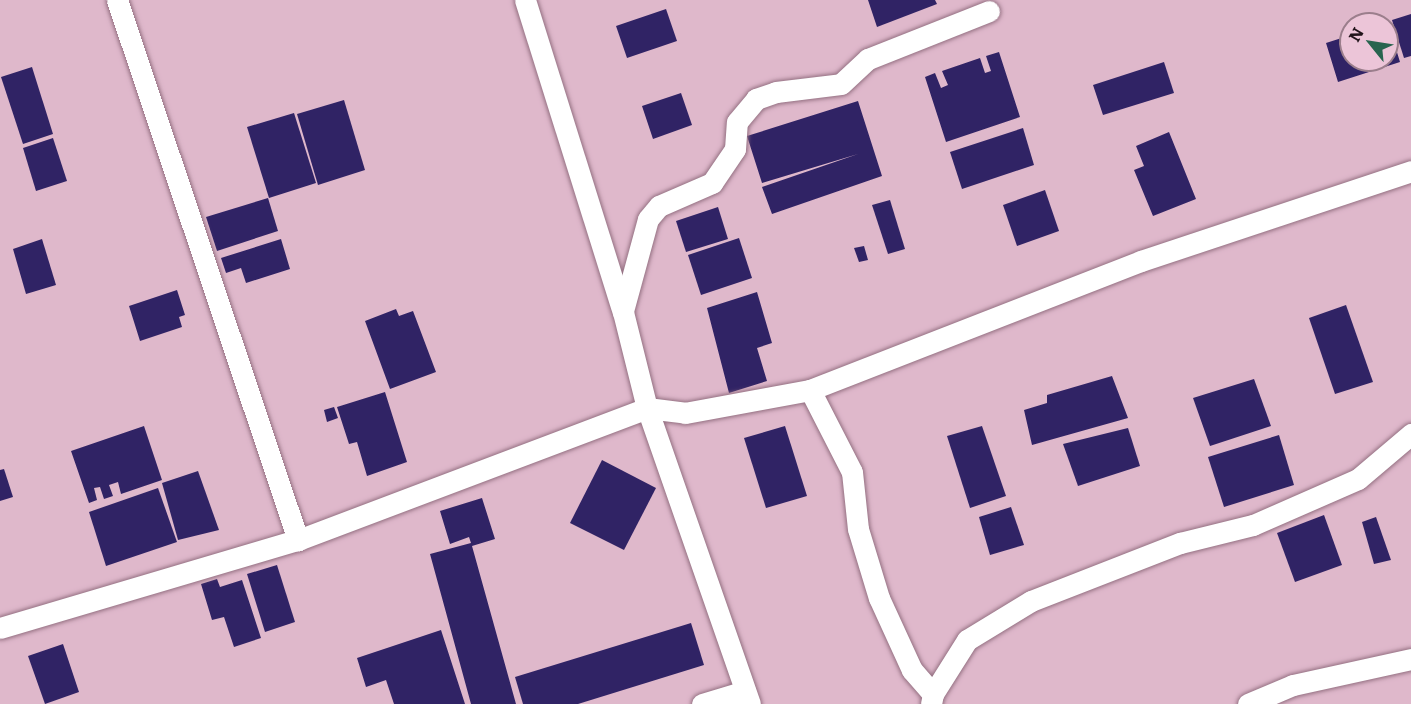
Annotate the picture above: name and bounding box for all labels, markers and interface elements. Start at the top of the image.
north arrow [1339,12,1399,72]
text: N [1341,22,1369,46]

